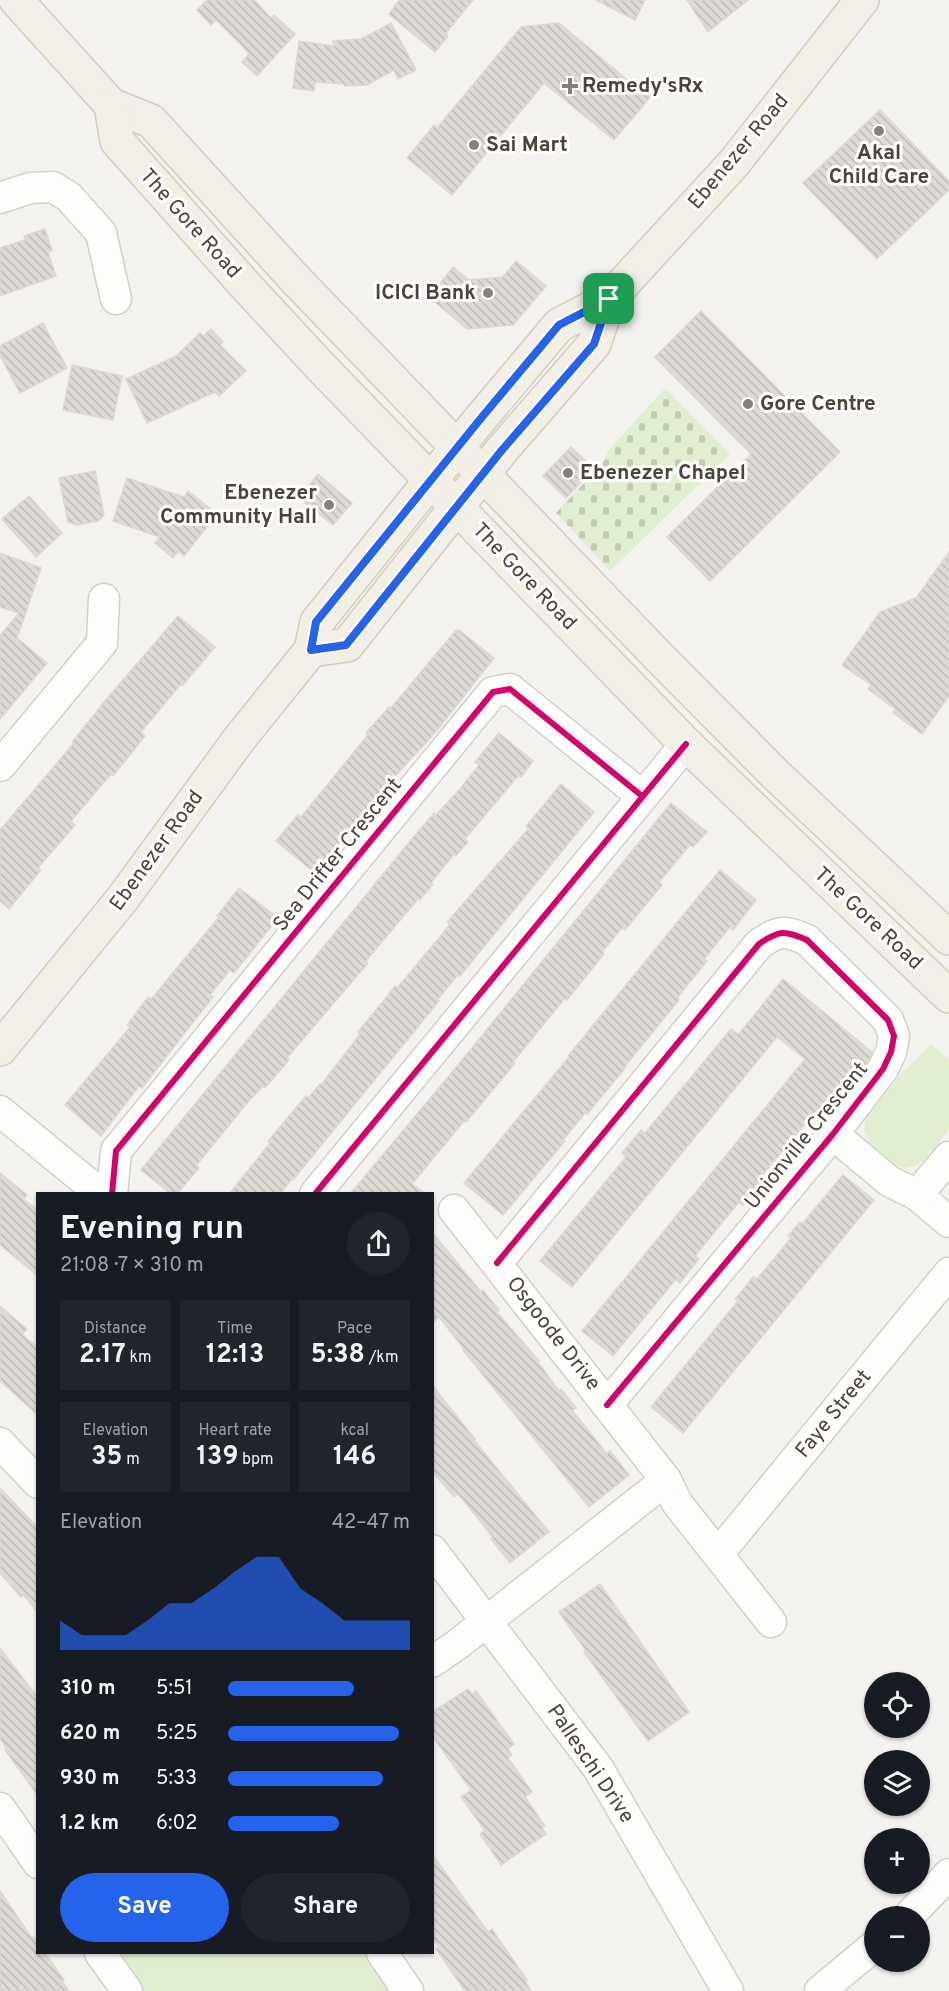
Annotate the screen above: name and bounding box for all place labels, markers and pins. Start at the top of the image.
place label: Remedy'sRx [582,73,704,100]
marker: Remedy'sRx [563,79,577,93]
marker: Akal Child Care [872,124,886,138]
place label: Sai Mart [486,132,568,159]
marker: Sai Mart [467,138,481,152]
place label: Akal Child Care [829,140,929,191]
pin [583,273,634,324]
place label: ICICI Bank [375,280,476,307]
marker: ICICI Bank [481,286,495,300]
place label: Gore Centre [760,391,876,418]
marker: Gore Centre [741,397,755,411]
place label: Ebenezer Chapel [580,460,746,487]
marker: Ebenezer Chapel [561,466,575,480]
place label: Ebenezer Community Hall [160,480,317,531]
marker: Ebenezer Community Hall [322,498,336,512]

